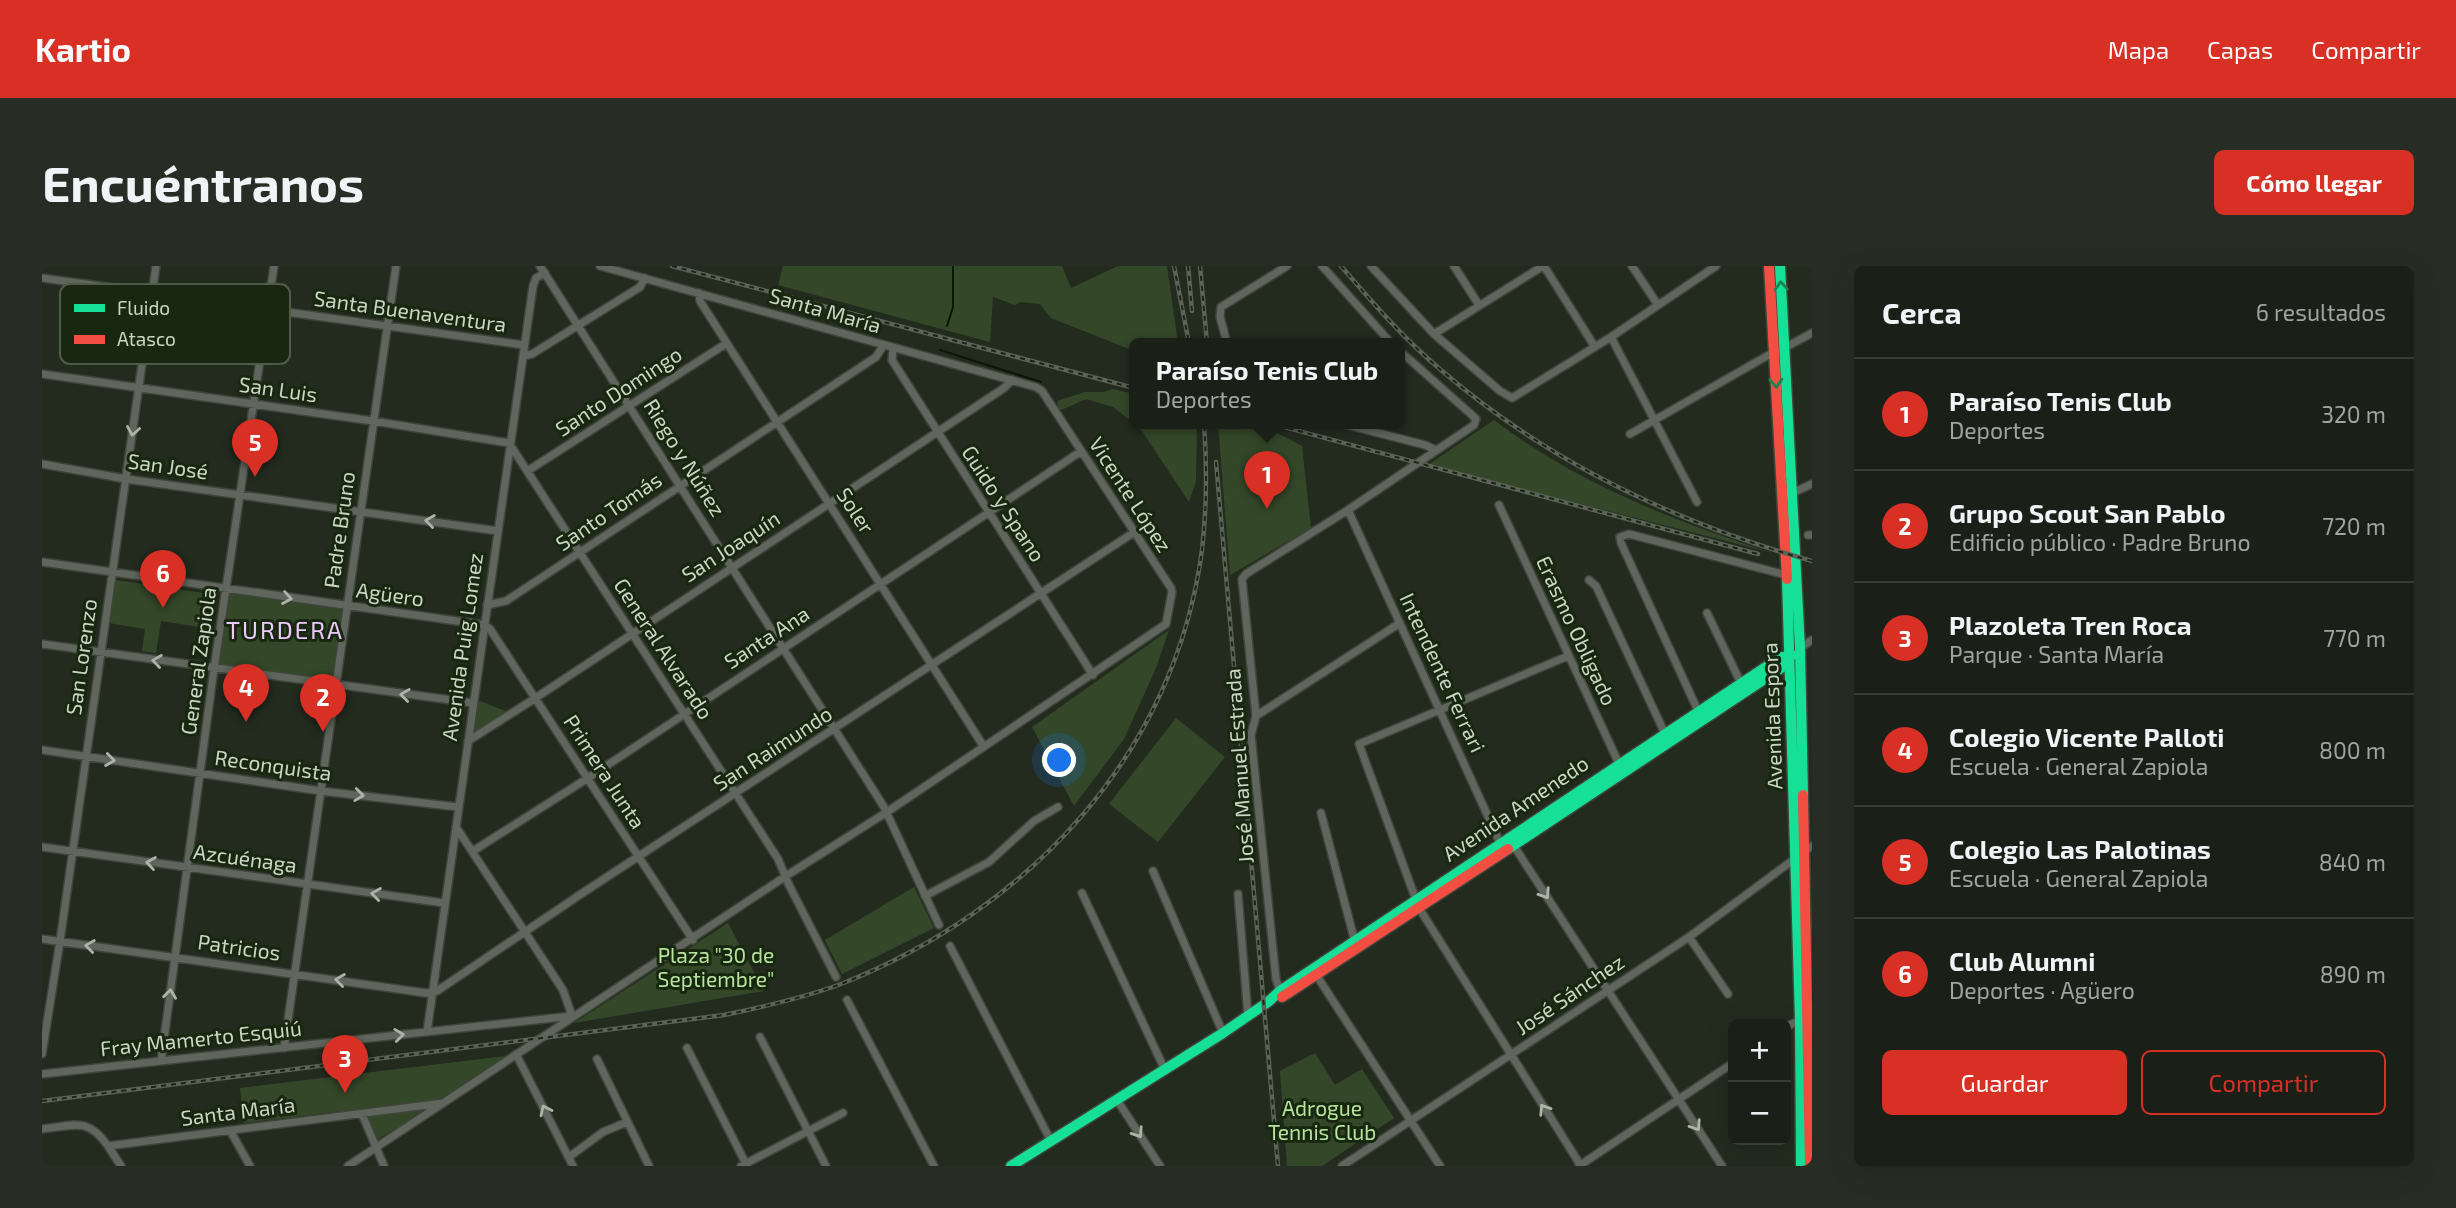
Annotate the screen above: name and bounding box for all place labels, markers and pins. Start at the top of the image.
pin: 5 [232,419,278,477]
pin: 1 [1244,451,1290,509]
pin: 6 [140,550,186,608]
pin: 4 [223,664,269,722]
pin: 2 [300,674,346,732]
pin: 3 [322,1035,368,1093]

